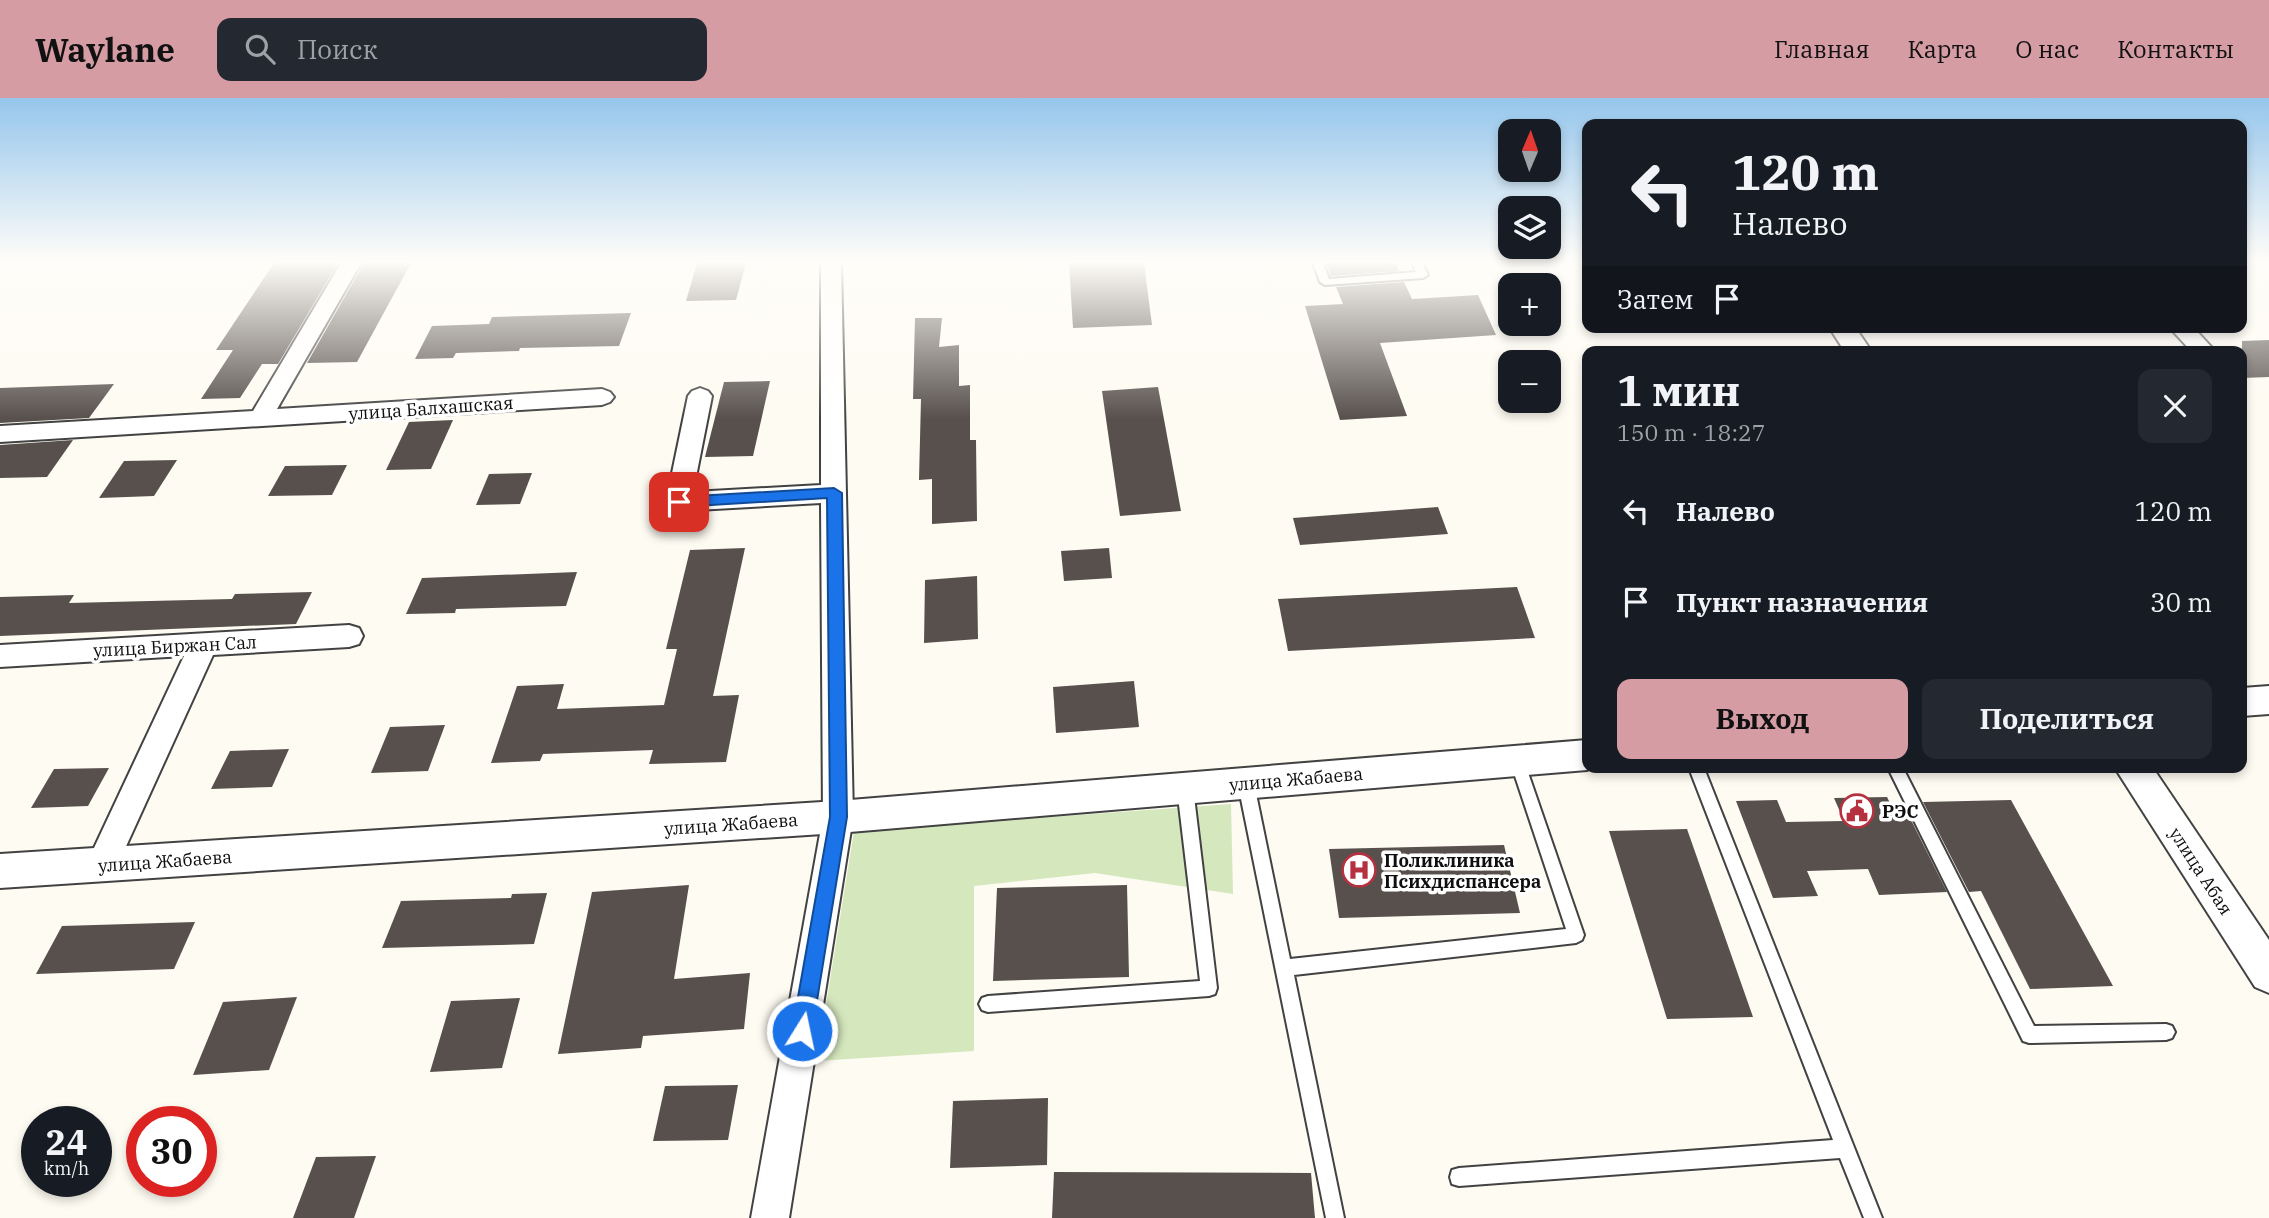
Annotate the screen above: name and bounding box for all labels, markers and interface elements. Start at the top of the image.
search box [217,18,707,81]
text: Waylane [35,28,175,71]
icon: search [241,30,279,68]
text: Поиск [297,32,378,66]
text: Главная [1774,33,1870,65]
text: Карта [1908,33,1977,65]
text: О нас [2015,33,2079,65]
text: Контакты [2117,33,2234,65]
north arrow [1498,119,1561,182]
map controls [1498,119,1561,413]
text: 120 m [1732,140,1879,203]
icon: left [1617,147,1708,238]
button: layers [1498,196,1561,259]
text: Налево [1732,202,1848,244]
button: + [1498,273,1561,336]
icon: arrive [1708,280,1746,318]
text: Затем [1617,282,1694,316]
button: − [1498,350,1561,413]
text: 1 мин [1617,363,1740,418]
button: close [2138,369,2212,443]
street label: улица Балхашская [348,391,514,425]
text: 150 m · 18:27 [1617,417,1766,447]
pin [649,472,709,532]
icon: arrive [660,483,698,521]
icon: left [1617,492,1655,530]
text: Налево [1676,494,1775,528]
text: 120 m [2134,494,2212,528]
icon: arrive [1617,583,1655,621]
text: Пункт назначения [1676,585,1928,619]
text: 30 m [2150,585,2212,619]
street label: улица Биржан Сал [93,630,257,662]
button: Выход [1617,679,1908,759]
button: Поделиться [1922,679,2212,759]
street label: улица Жабаева [1228,762,1364,796]
public building icon: РЭС [1838,792,1876,830]
place label: РЭС [1882,800,1918,823]
street label: улица Жабаева [663,808,799,840]
street label: улица Абая [2164,823,2238,919]
street label: улица Жабаева [97,845,233,877]
place label: Поликлиника Психдиспансера [1384,849,1541,893]
hospital icon: Поликлиника Психдиспансера [1340,851,1378,889]
position arrow [765,994,839,1068]
speed limit sign: 30 [126,1106,217,1197]
text: 24 [45,1119,88,1165]
text: km/h [44,1157,89,1180]

